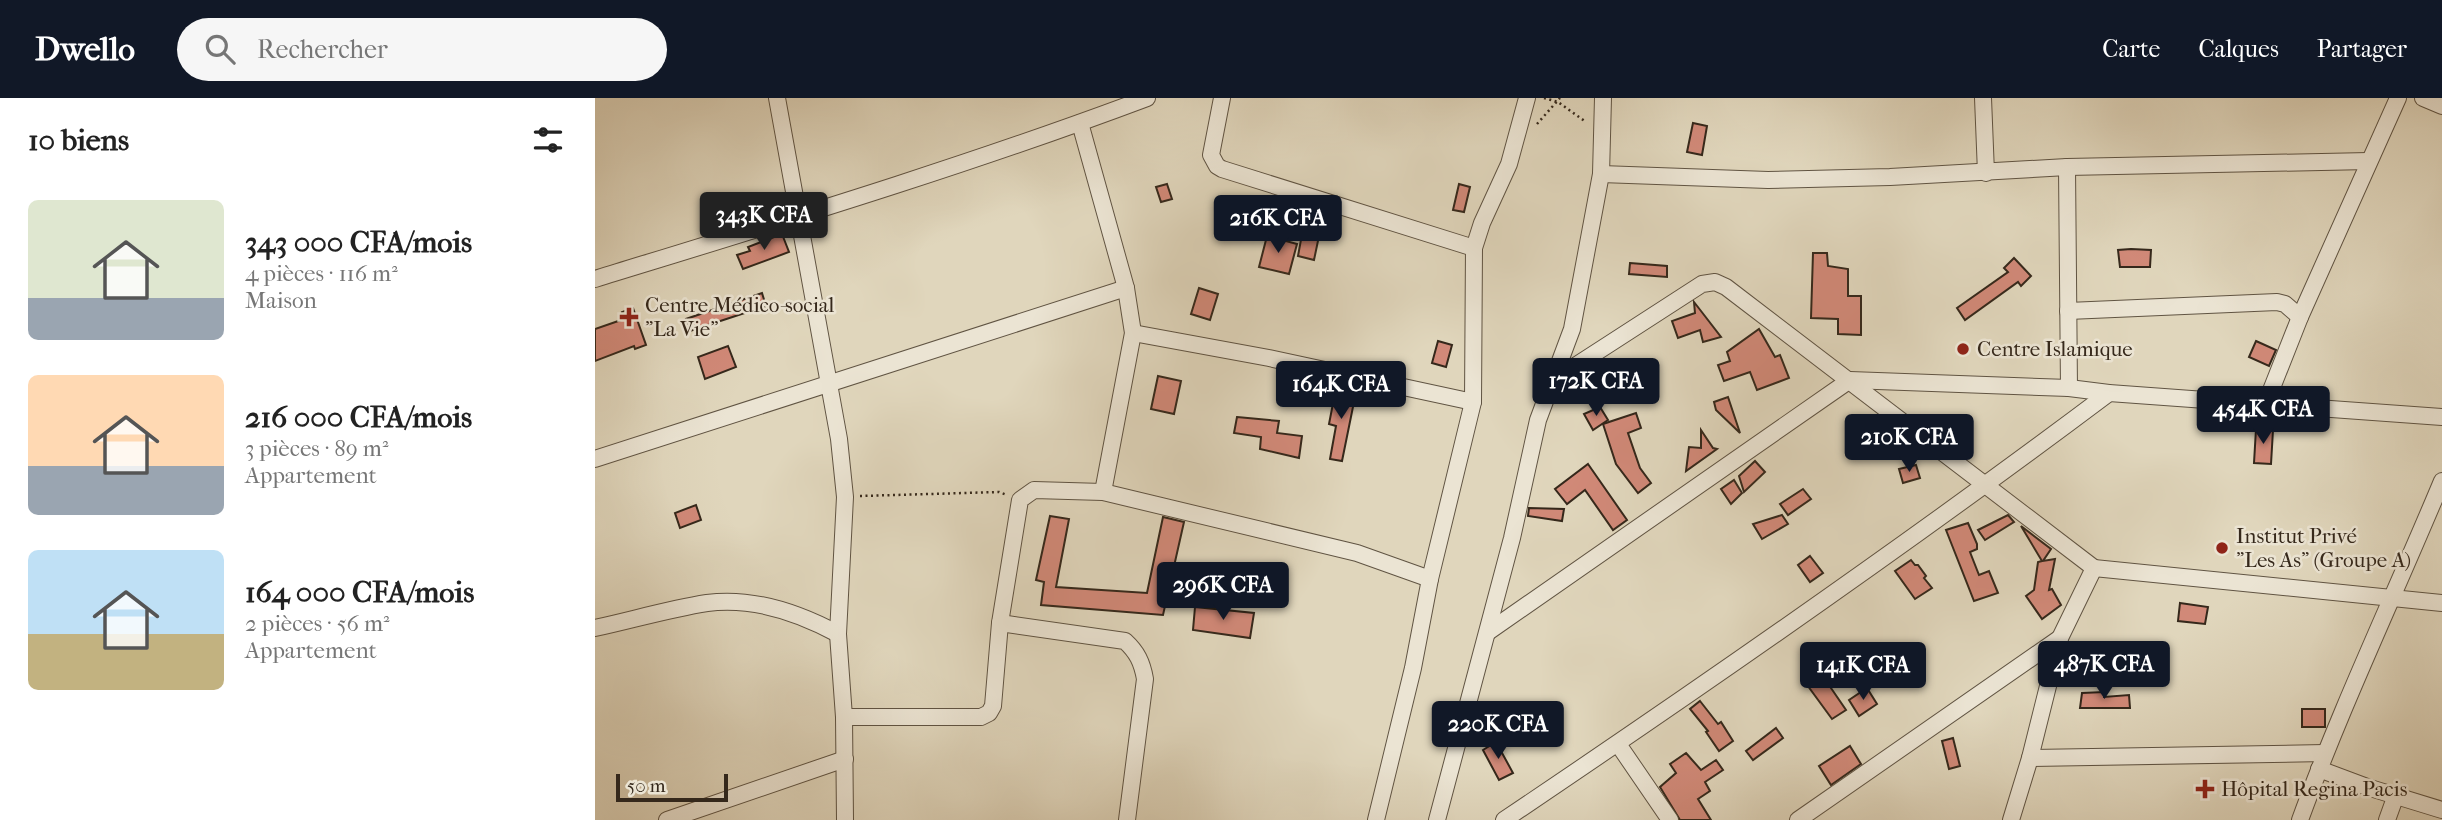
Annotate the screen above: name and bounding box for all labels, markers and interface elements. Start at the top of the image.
search box [177,18,667,81]
text: Dwello [35,30,135,69]
icon: search [201,30,239,68]
text: Rechercher [257,34,388,65]
text: Carte [2102,35,2160,63]
text: Calques [2198,35,2279,63]
text: Partager [2317,35,2407,63]
icon: filters [529,121,567,159]
text: 10 biens [28,123,129,158]
pin: 343K CFA [692,192,836,252]
pin: 216K CFA [1206,195,1350,255]
text: 343K CFA [716,201,812,228]
text: 216K CFA [1230,204,1326,231]
text: 343 000 CFA/mois [245,225,472,260]
icon: home [84,228,168,312]
text: 4 pièces · 116 m² [245,260,398,287]
text: Maison [245,287,317,314]
place label: Centre Médico-social "La Vie" [645,293,835,341]
marker: Centre Médico-social "La Vie" [619,307,639,327]
place label: Centre Islamique [1977,337,2133,361]
marker: Centre Islamique [1955,341,1971,357]
pin: 172K CFA [1524,358,1668,418]
pin: 164K CFA [1269,362,1413,421]
text: 172K CFA [1548,367,1644,394]
text: 164K CFA [1292,370,1390,397]
pin: 454K CFA [2191,386,2335,446]
text: 454K CFA [2213,395,2313,422]
text: 216 000 CFA/mois [245,400,472,435]
icon: home [84,403,168,487]
pin: 210K CFA [1837,414,1981,474]
text: 210K CFA [1861,423,1957,450]
text: 3 pièces · 89 m² [245,435,388,462]
text: Appartement [245,462,377,489]
place label: Institut Privé "Les As" (Groupe A) [2236,524,2411,572]
marker: Institut Privé "Les As" (Groupe A) [2214,540,2230,556]
pin: 296K CFA [1151,562,1295,622]
text: 296K CFA [1173,571,1273,598]
text: 164 000 CFA/mois [245,575,474,610]
icon: home [84,578,168,662]
text: 2 pièces · 56 m² [245,610,390,637]
text: Appartement [245,637,377,664]
pin: 141K CFA [1791,642,1935,702]
pin: 487K CFA [2032,642,2176,701]
text: 487K CFA [2054,650,2154,677]
text: 141K CFA [1816,651,1910,678]
pin: 220K CFA [1426,702,1570,761]
text: 220K CFA [1448,710,1548,737]
scale bar [616,771,728,803]
text: 50 m [627,775,666,797]
place label: Hôpital Regina Pacis [2221,777,2408,801]
marker: Hôpital Regina Pacis [2195,779,2215,799]

